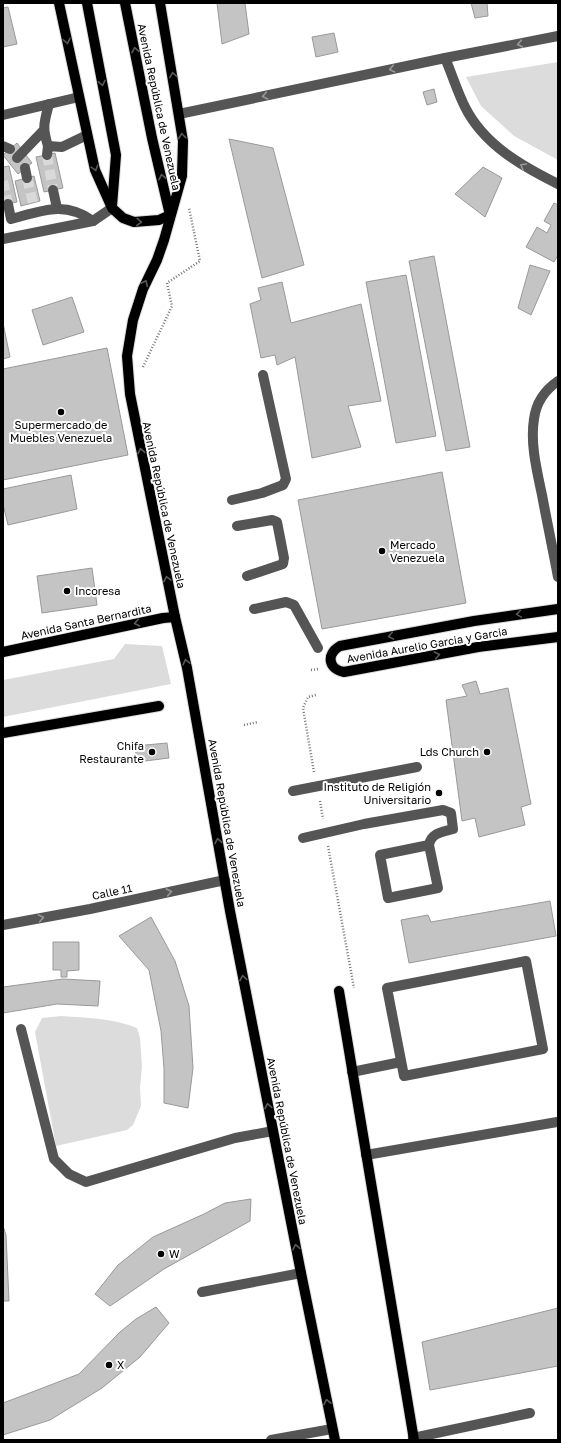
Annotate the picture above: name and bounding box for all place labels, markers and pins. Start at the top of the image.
marker: Supermercado de Muebles Venezuela [56,407,66,417]
place label: Supermercado de Muebles Venezuela [10,418,112,444]
place label: Mercado Venezuela [390,538,445,564]
marker: Mercado Venezuela [377,546,387,556]
place label: Incoresa [75,584,120,597]
marker: Incoresa [62,586,72,596]
place label: Chifa Restaurante [79,739,144,765]
place label: Lds Church [420,745,479,758]
marker: Chifa Restaurante [147,747,157,757]
marker: Lds Church [482,747,492,757]
place label: Instituto de Religión Universitario [324,780,431,806]
marker: Instituto de Religión Universitario [434,788,444,798]
place label: W [169,1247,180,1260]
marker: W [156,1249,166,1259]
place label: X [117,1358,124,1371]
marker: X [104,1360,114,1370]

